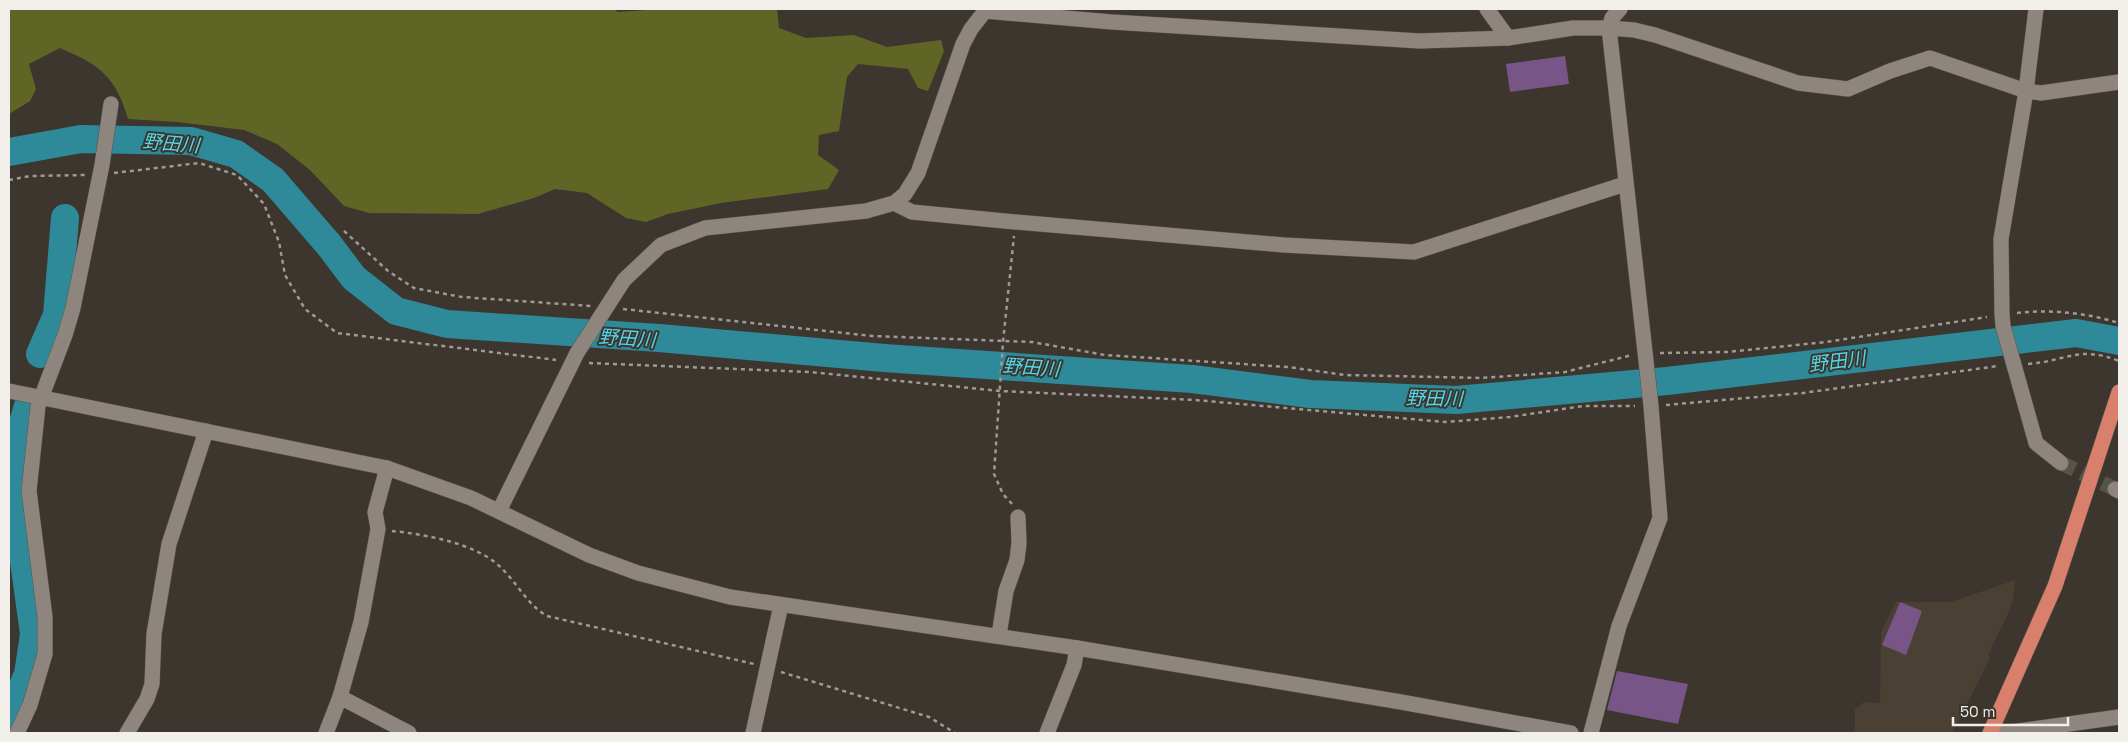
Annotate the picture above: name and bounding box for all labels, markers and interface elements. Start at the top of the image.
water label: 野田川 [141,129,202,159]
water label: 野田川 [598,324,658,353]
water label: 野田川 [1807,345,1869,377]
water label: 野田川 [1002,353,1062,382]
water label: 野田川 [1405,386,1465,412]
scale bar [1953,694,2068,726]
text: 50 m [1960,702,1995,721]

